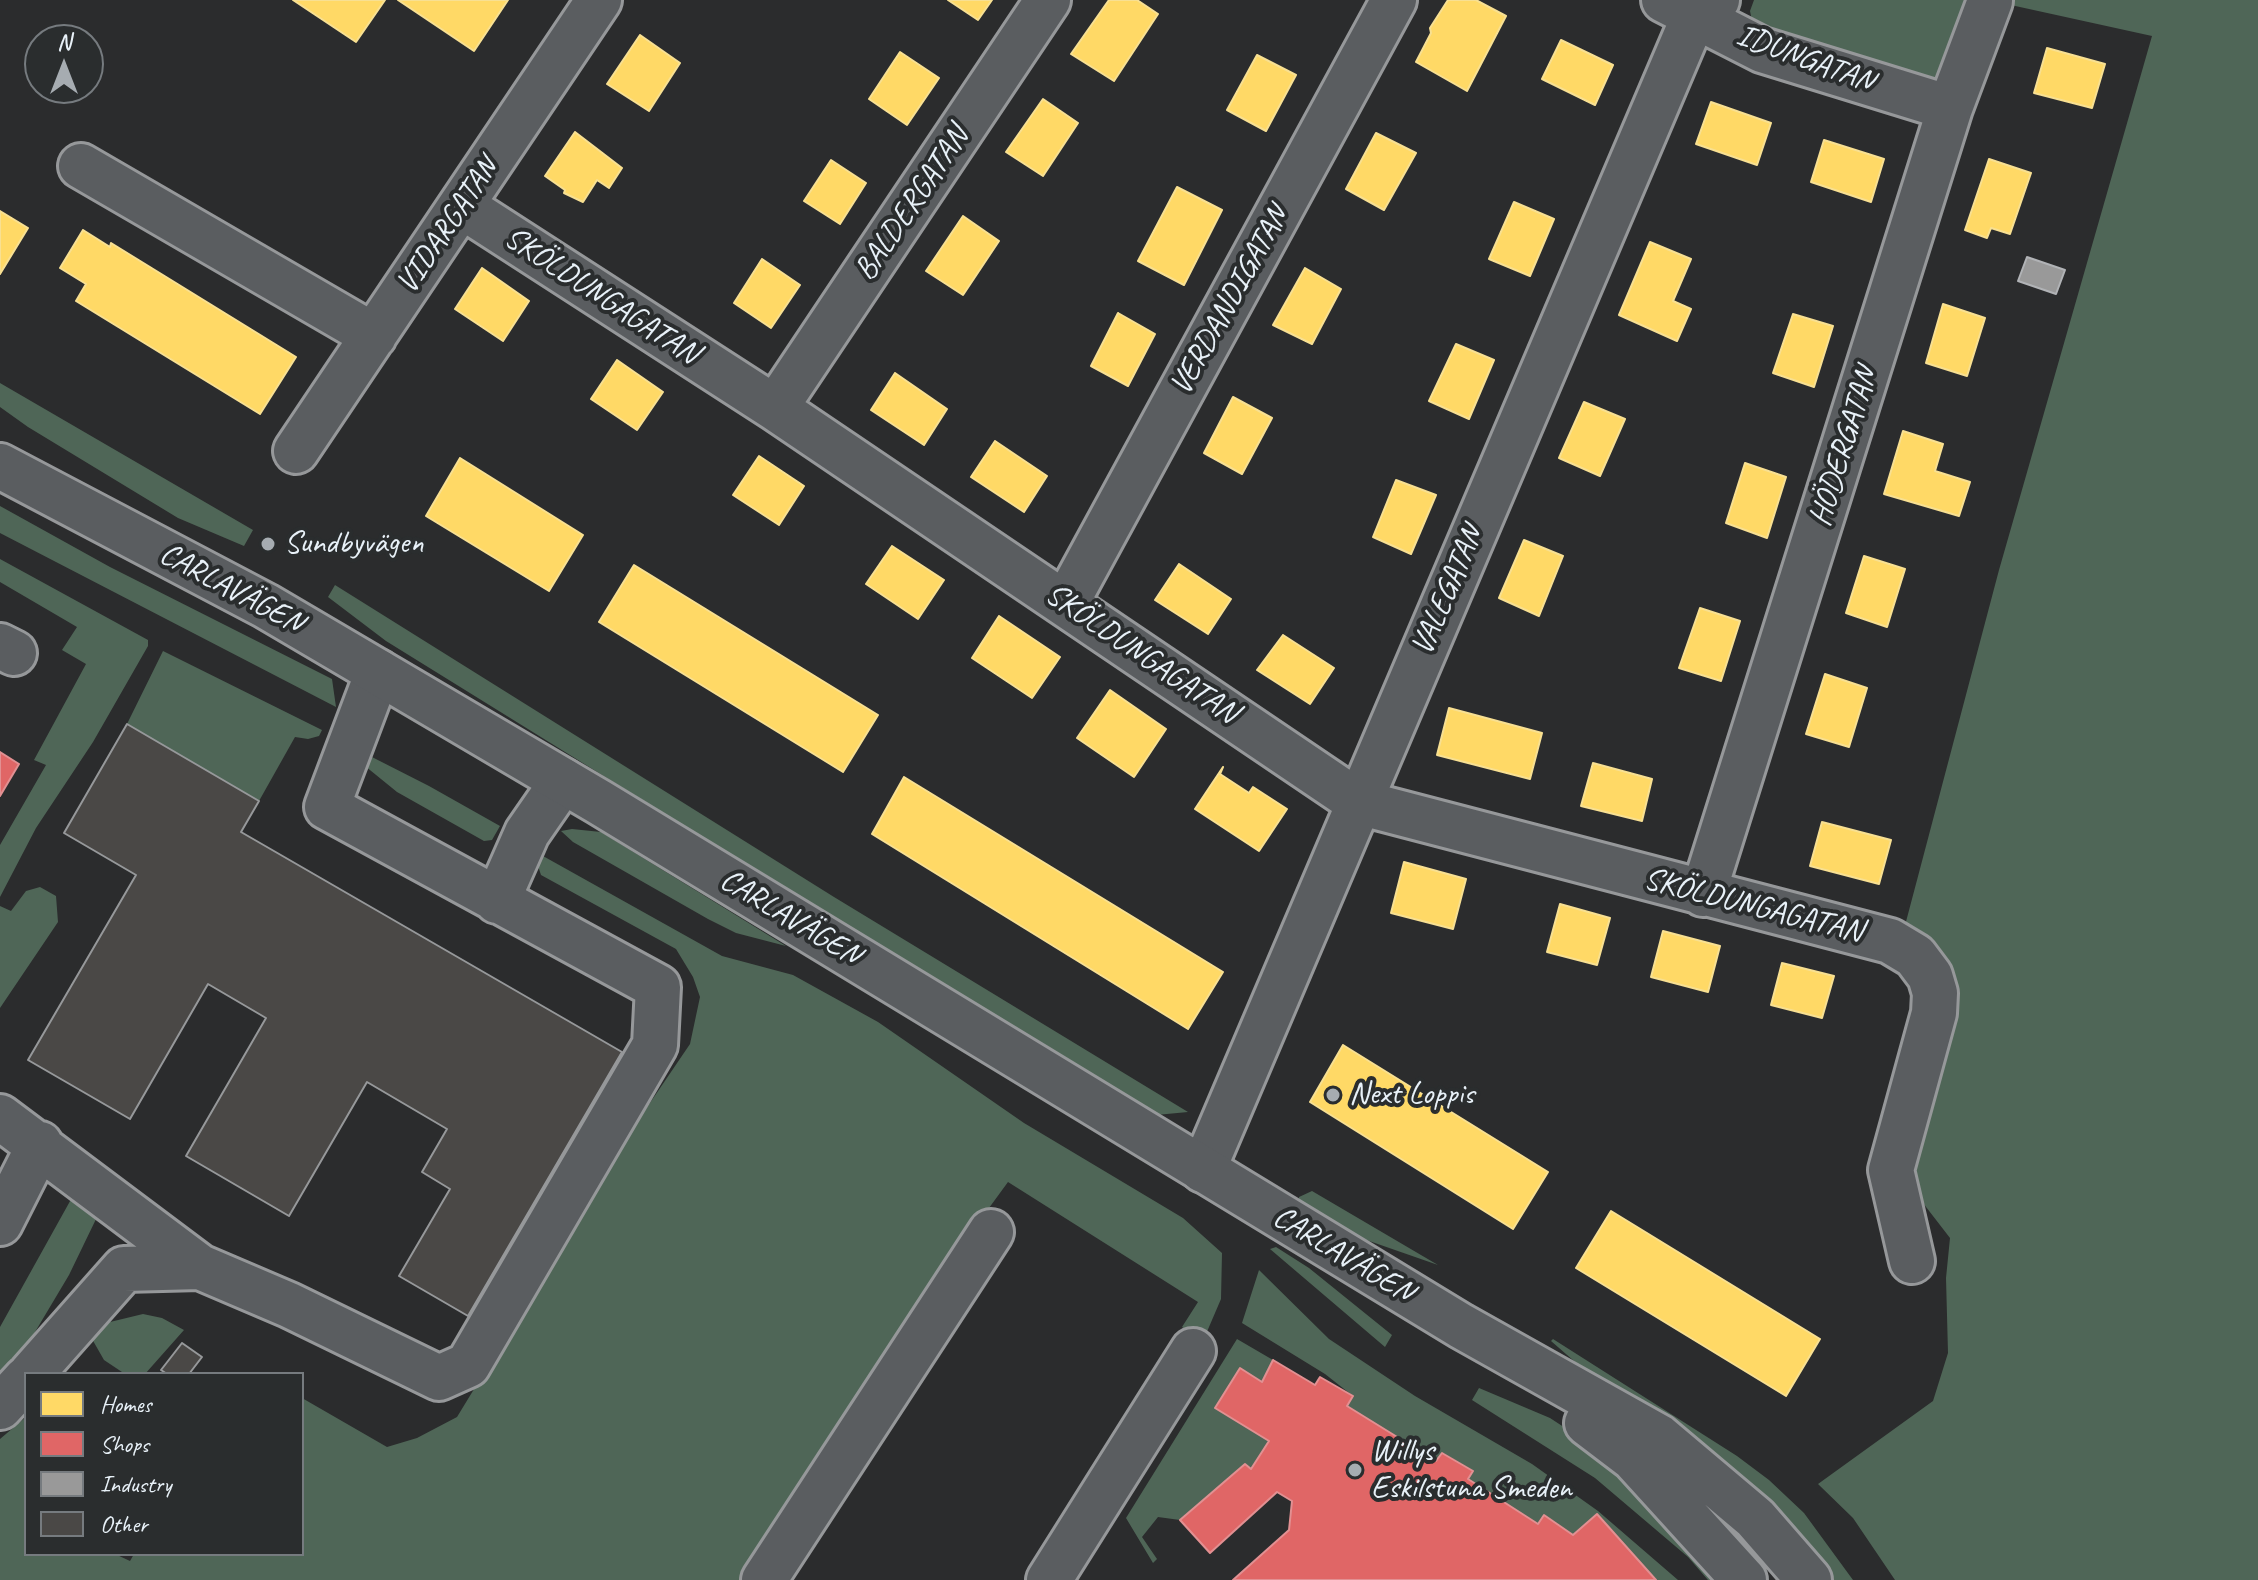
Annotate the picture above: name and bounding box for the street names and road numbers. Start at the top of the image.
street label: IDUNGATAN [1731,16,1879,102]
street label: BALDERGATAN [847,120,977,288]
street label: VIDARGATAN [389,151,507,301]
street label: VERDANDIGATAN [1162,200,1298,402]
street label: SKÖLDUNGAGATAN [497,219,705,373]
street label: HÖDERGATAN [1802,363,1886,531]
street label: VALEGATAN [1404,521,1492,661]
street label: CARLAVÄGEN [153,535,309,643]
street label: SKÖLDUNGAGATAN [1037,575,1245,733]
street label: SKÖLDUNGAGATAN [1640,860,1866,952]
street label: CARLAVÄGEN [713,861,867,975]
street label: CARLAVÄGEN [1266,1198,1420,1312]

